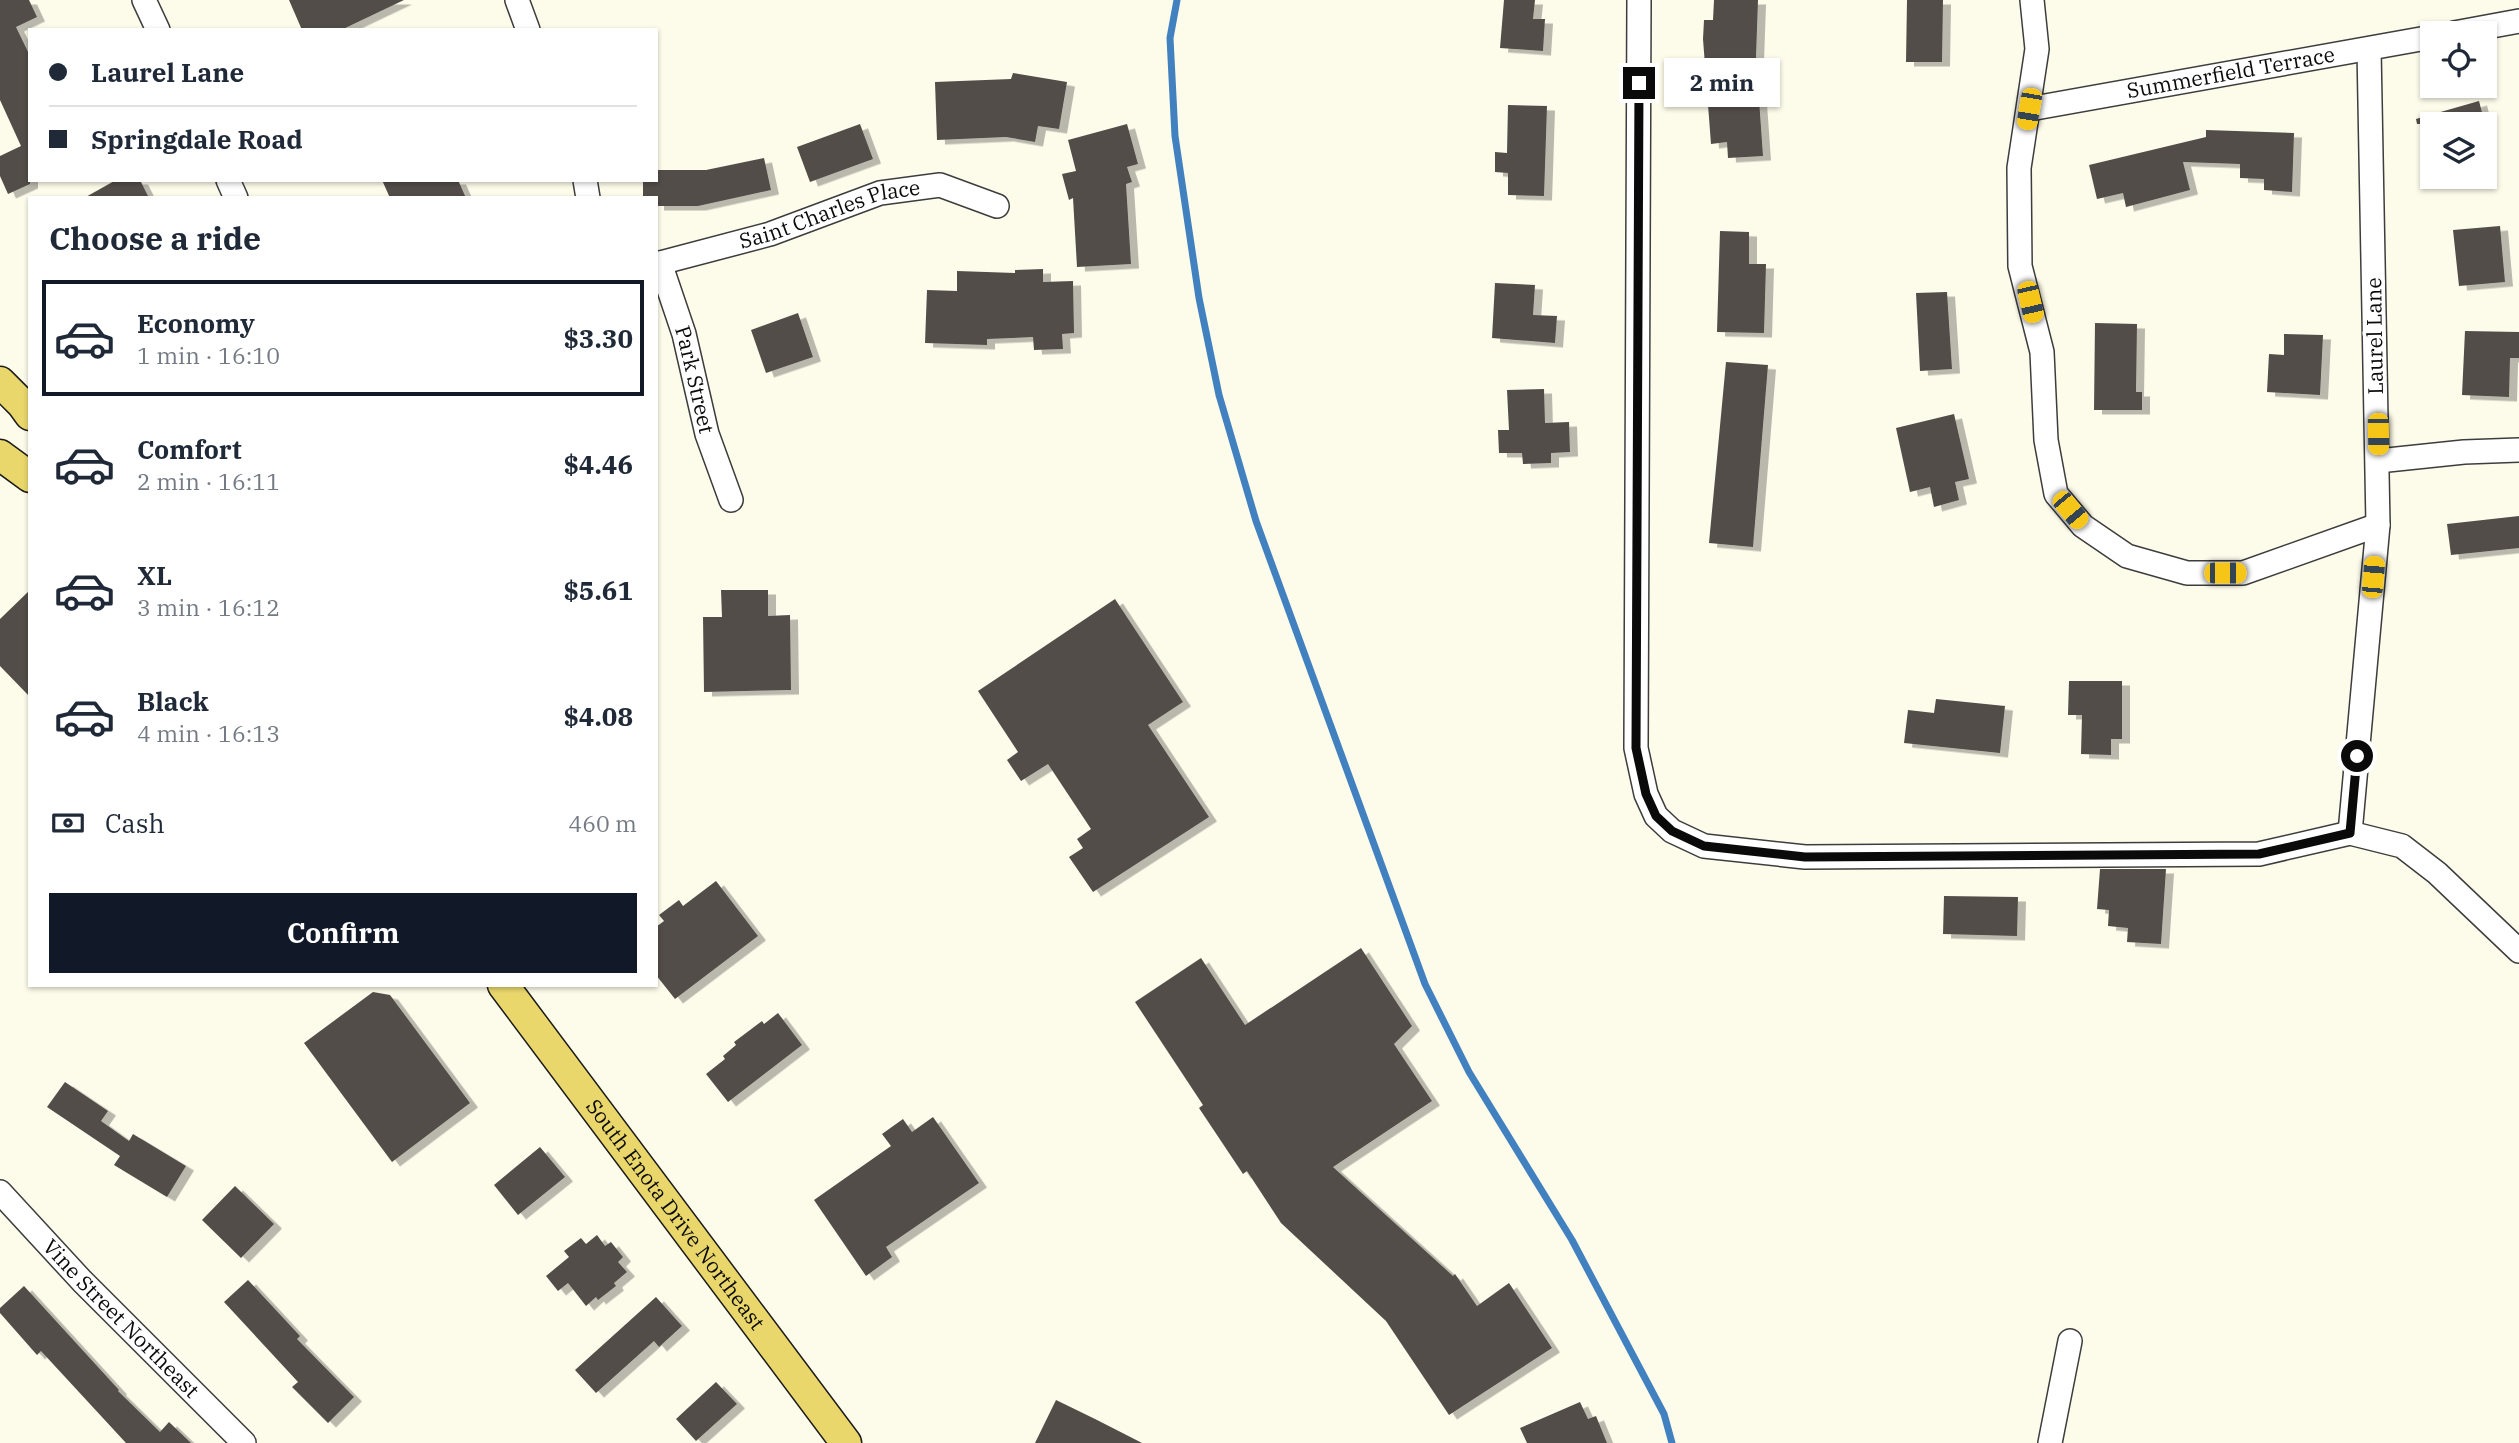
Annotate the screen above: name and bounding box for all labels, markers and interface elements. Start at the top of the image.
map controls [2420,21,2497,189]
button: locate [2420,21,2497,98]
street label: Summerfield Terrace [2124,40,2337,104]
text: Laurel Lane [91,55,244,89]
callout: 2 min [1664,58,1779,108]
route end [1623,67,1655,99]
text: 2 min [1690,67,1754,97]
car [2016,86,2043,132]
button: layers [2420,112,2497,189]
text: Springdale Road [91,122,303,156]
street label: Saint Charles Place [736,173,922,255]
text: Choose a ride [49,217,261,259]
street label: Laurel Lane [2359,277,2389,395]
car [2016,279,2045,325]
text: Economy [137,306,255,340]
icon: car [53,307,116,370]
text: $3.30 [563,321,633,355]
street label: Park Street [669,322,721,436]
text: 1 min · 16:10 [137,340,280,370]
car [2368,413,2389,455]
text: Comfort [137,432,242,466]
icon: car [53,433,116,496]
text: $4.46 [563,447,633,481]
text: 2 min · 16:11 [137,466,280,496]
car [2049,487,2092,533]
car [2361,555,2386,599]
text: XL [137,558,172,592]
icon: car [53,559,116,622]
car [2205,563,2247,584]
text: $5.61 [563,573,633,607]
text: 3 min · 16:12 [137,592,280,622]
text: Black [137,684,209,718]
icon: car [53,685,116,748]
text: $4.08 [563,699,633,733]
text: 4 min · 16:13 [137,718,280,748]
route start [2341,740,2373,772]
icon: cash [49,804,87,842]
text: Cash [105,806,165,840]
text: 460 m [568,808,637,838]
button: Confirm [49,893,637,973]
street label: South Enota Drive Northeast [580,1093,771,1335]
street label: Vine Street Northeast [37,1232,206,1403]

